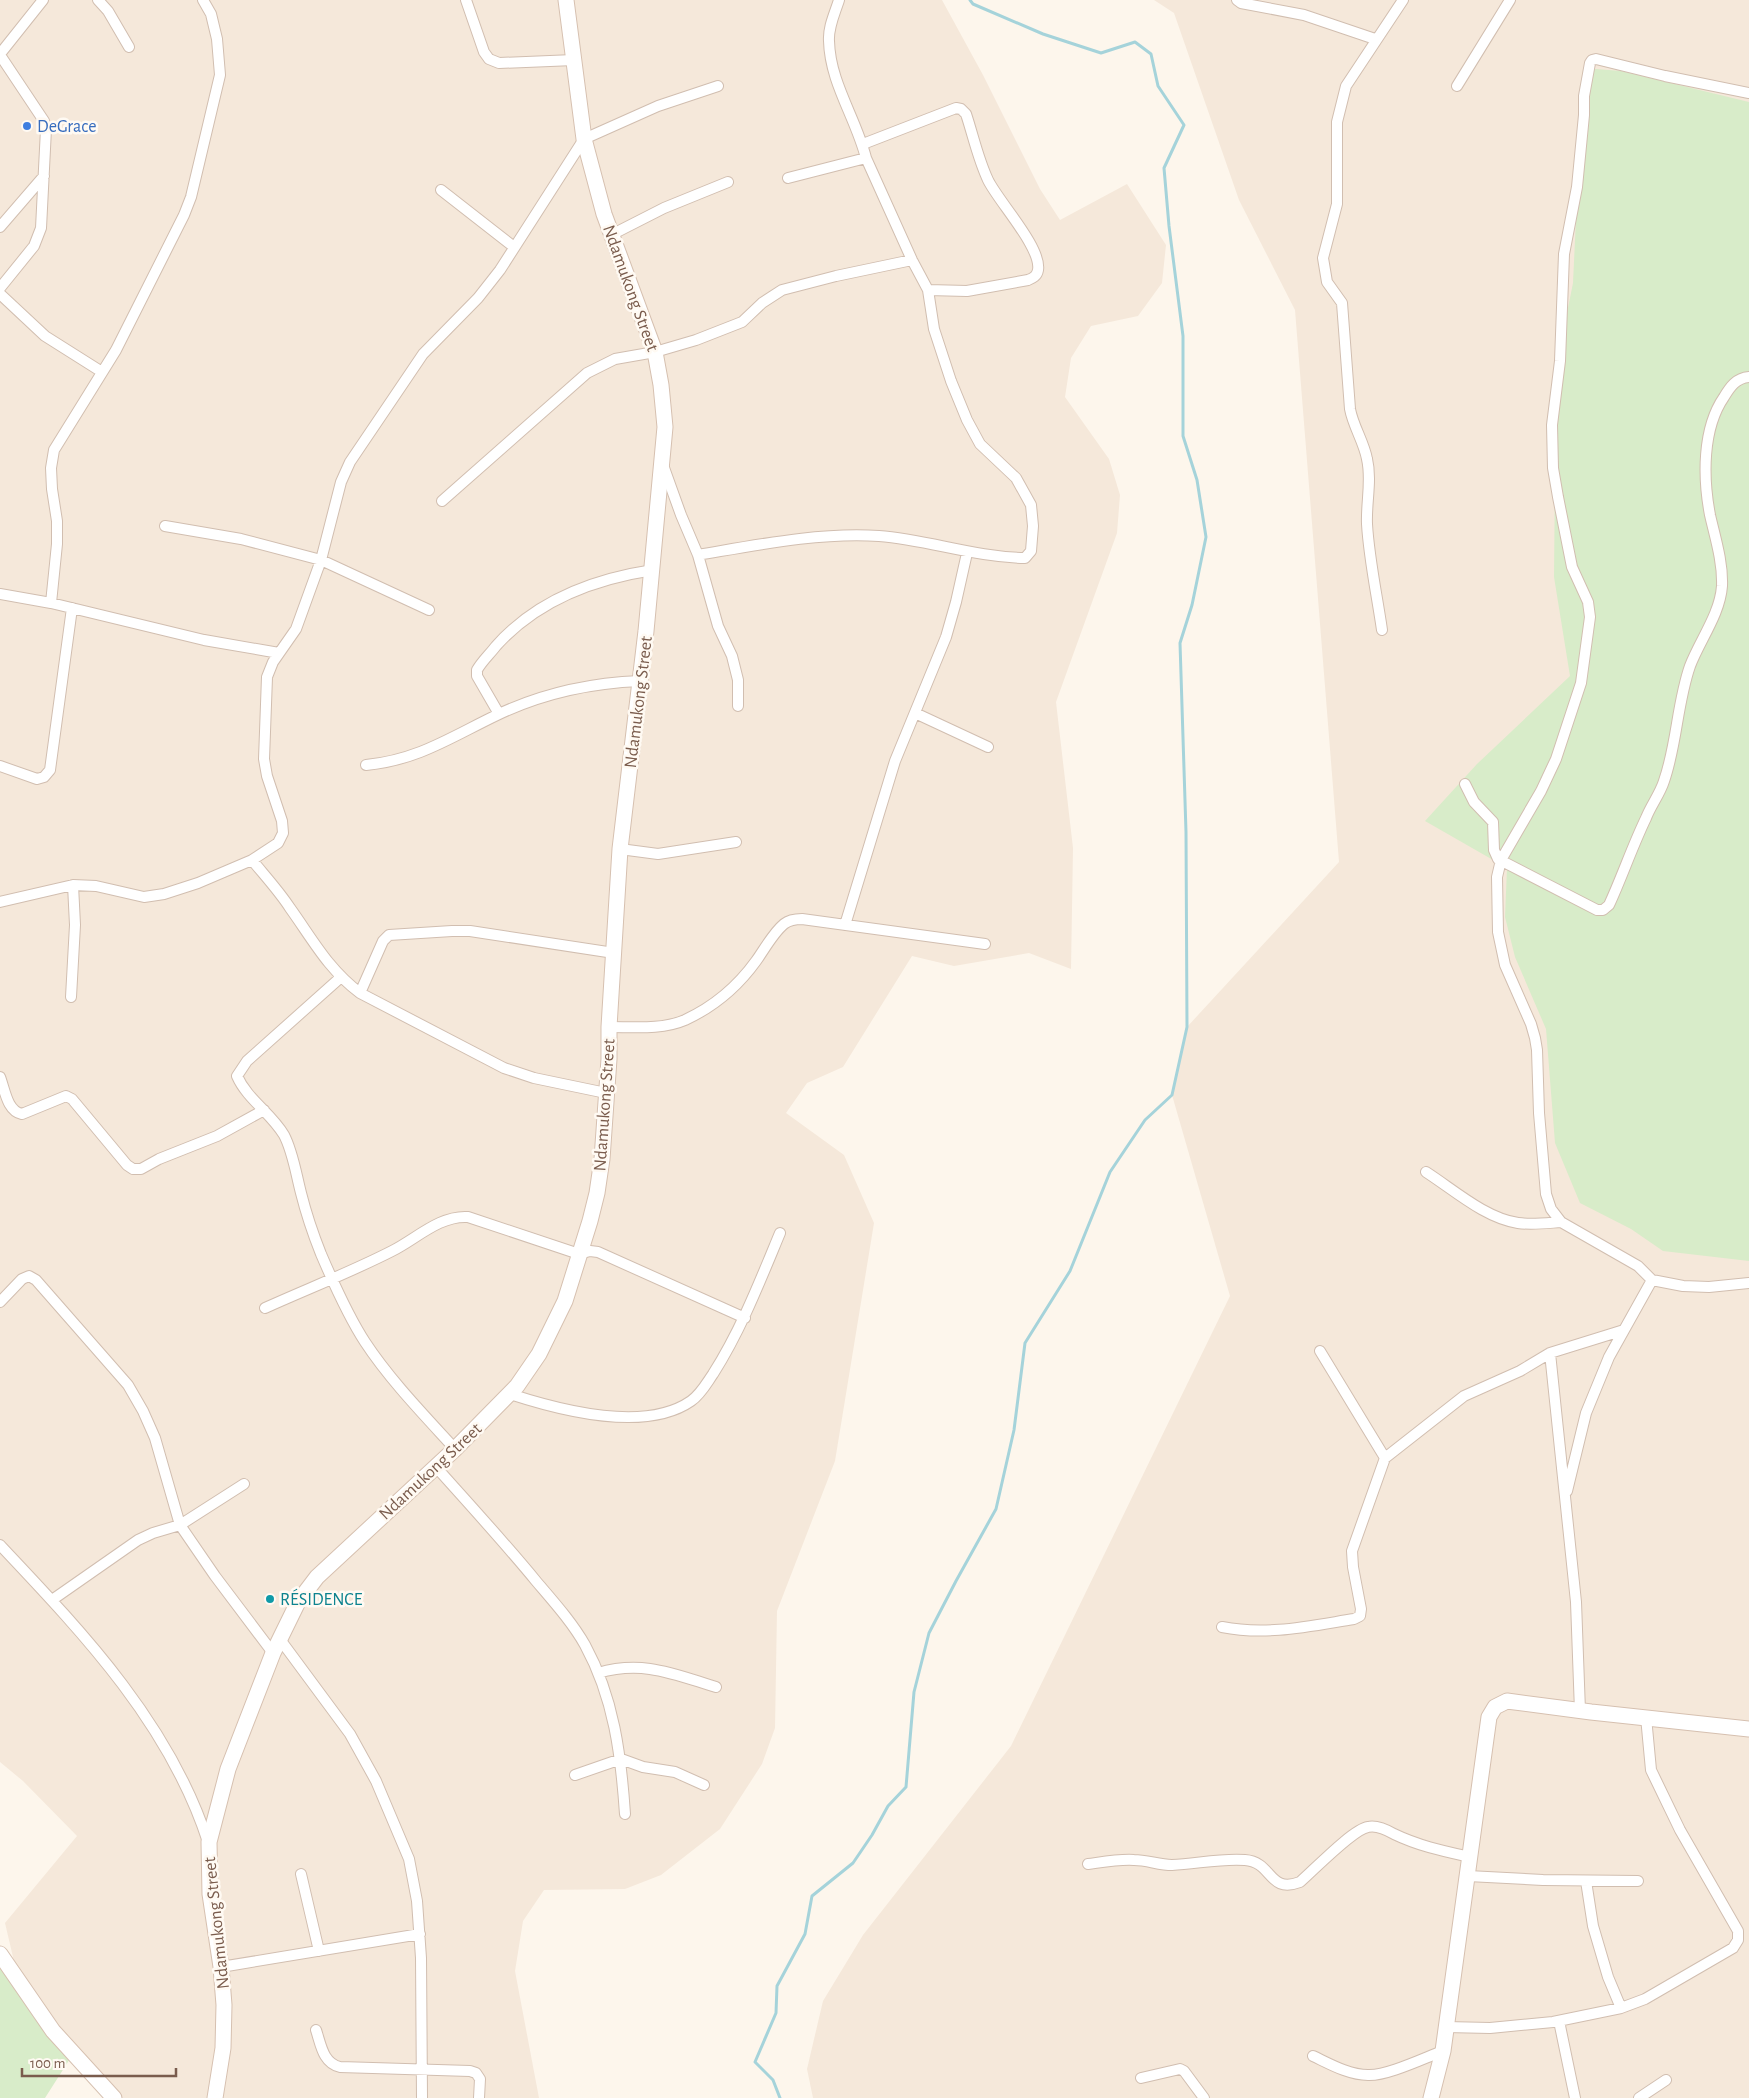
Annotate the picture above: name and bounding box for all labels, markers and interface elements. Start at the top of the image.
place label: DeGrace [37,118,97,136]
marker: DeGrace [21,120,33,132]
street label: Ndamukong Street [599,223,661,354]
street label: Ndamukong Street [622,635,656,769]
street label: Ndamukong Street [591,1038,619,1172]
street label: Ndamukong Street [376,1420,486,1524]
place label: RÉSIDENCE [280,1588,363,1609]
marker: RÉSIDENCE [264,1593,276,1605]
street label: Ndamukong Street [201,1856,233,1990]
scale bar [22,2046,176,2078]
text: 100 m [30,2056,65,2071]

